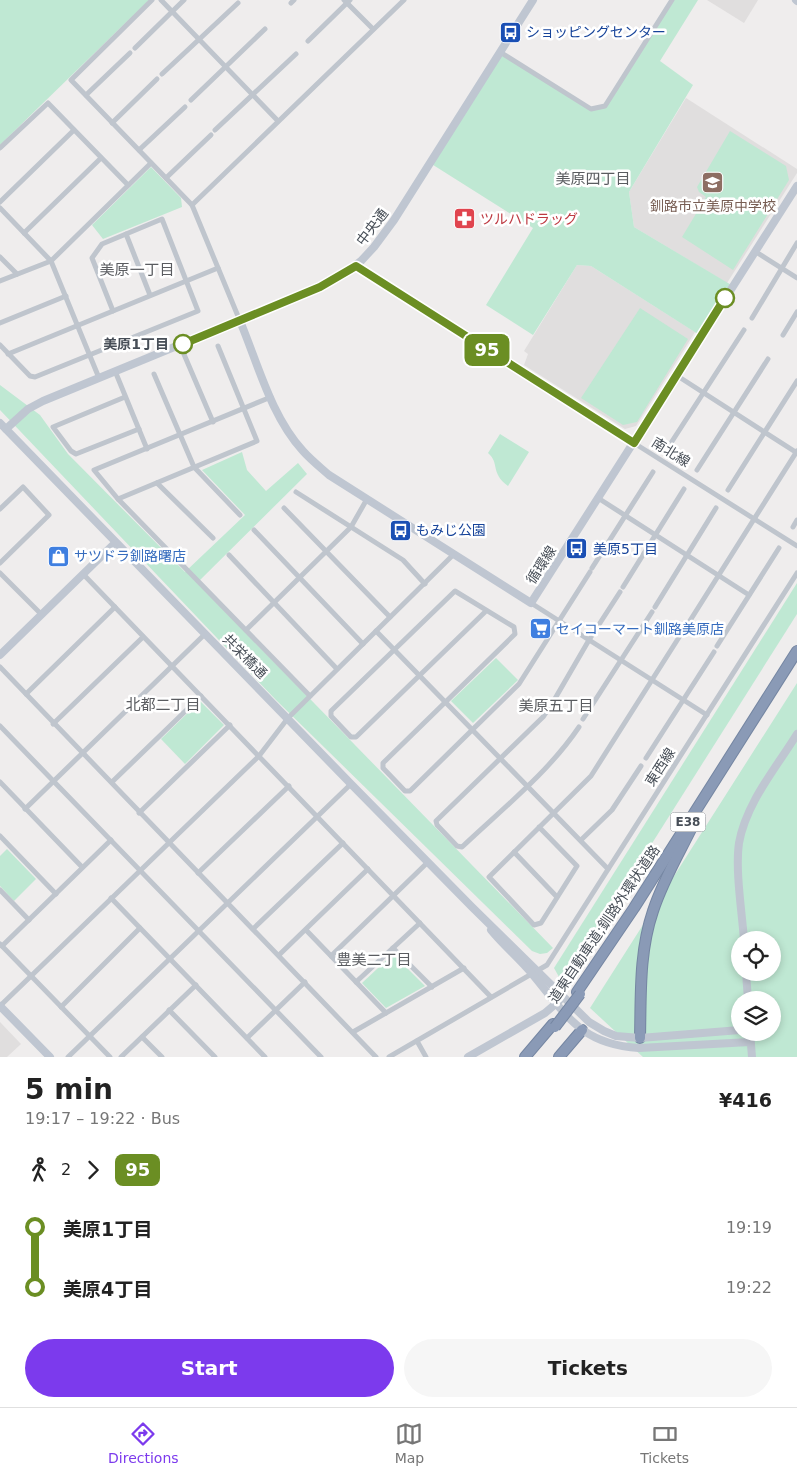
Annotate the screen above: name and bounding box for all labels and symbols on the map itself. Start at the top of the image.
bus stop icon: ショッピングセンター [498,20,522,44]
place label: ショッピングセンター [526,24,666,40]
district label: 美原四丁目 [555,170,631,188]
school or university icon: 釧路市立美原中学校 [701,171,725,195]
place label: 釧路市立美原中学校 [650,198,776,214]
street label: 中央通 [353,205,391,249]
pharmacy icon: ツルハドラッグ [452,207,476,231]
place label: ツルハドラッグ [480,211,578,227]
district label: 美原一丁目 [99,261,175,279]
unlabelled marker [715,288,735,308]
marker: 美原1丁目 [173,334,193,354]
line badge: 95 [464,334,510,366]
place label: 美原1丁目 [103,336,169,352]
street label: 南北線 [649,434,693,470]
bus stop icon: もみじ公園 [388,518,412,542]
place label: もみじ公園 [416,522,486,538]
bus stop icon: 美原5丁目 [565,537,589,561]
place label: 美原5丁目 [593,541,658,557]
street label: 循環線 [523,543,559,587]
shop icon: サツドラ釧路曙店 [46,544,70,568]
place label: サツドラ釧路曙店 [74,548,186,564]
supermarket icon: セイコーマート釧路美原店 [528,617,552,641]
place label: セイコーマート釧路美原店 [556,621,724,637]
street label: 共栄橋通 [220,631,270,681]
district label: 北都二丁目 [125,696,201,714]
district label: 美原五丁目 [518,697,594,715]
street label: 東西線 [642,745,678,789]
road number: E38 [670,812,706,832]
street label: 道東自動車道;釧路外環状道路 [545,842,663,1006]
district label: 豊美二丁目 [336,951,412,969]

